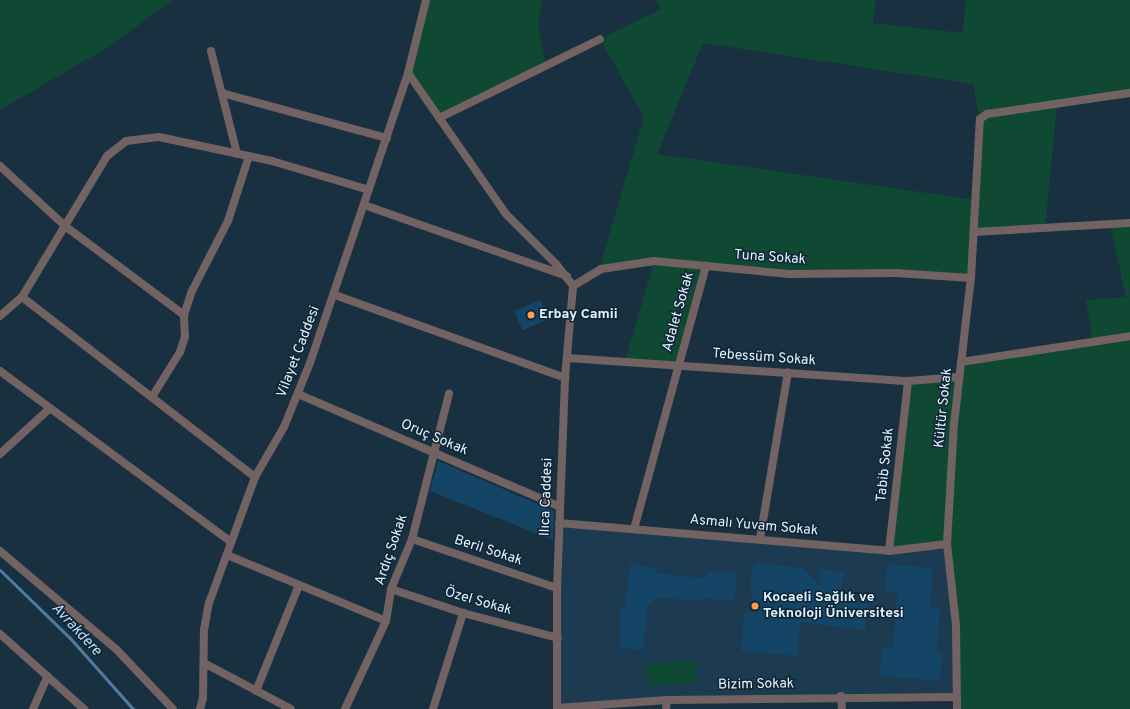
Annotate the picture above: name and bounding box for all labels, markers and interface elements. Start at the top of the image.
street label: Tuna Sokak [733,247,807,269]
street label: Adalet Sokak [660,270,698,354]
street label: Vilayet Caddesi [274,304,324,400]
place label: Erbay Camii [539,307,618,323]
marker: Erbay Camii [526,310,536,320]
street label: Tebessüm Sokak [712,346,816,370]
street label: Kültür Sokak [931,367,957,449]
street label: Oruç Sokak [398,416,470,460]
street label: Tabib Sokak [874,427,898,503]
street label: Ilıca Caddesi [537,457,557,537]
street label: Ardıç Sokak [372,512,412,588]
street label: Asmalı Yuvam Sokak [689,512,819,540]
street label: Beril Sokak [452,532,524,570]
street label: Özel Sokak [442,584,514,620]
place label: Kocaeli Sağlık ve Teknoloji Üniversitesi [763,590,904,622]
water label: Avrakdere [47,600,105,660]
marker: Kocaeli Sağlık ve Teknoloji Üniversitesi [750,601,760,611]
street label: Bizim Sokak [718,676,794,694]

